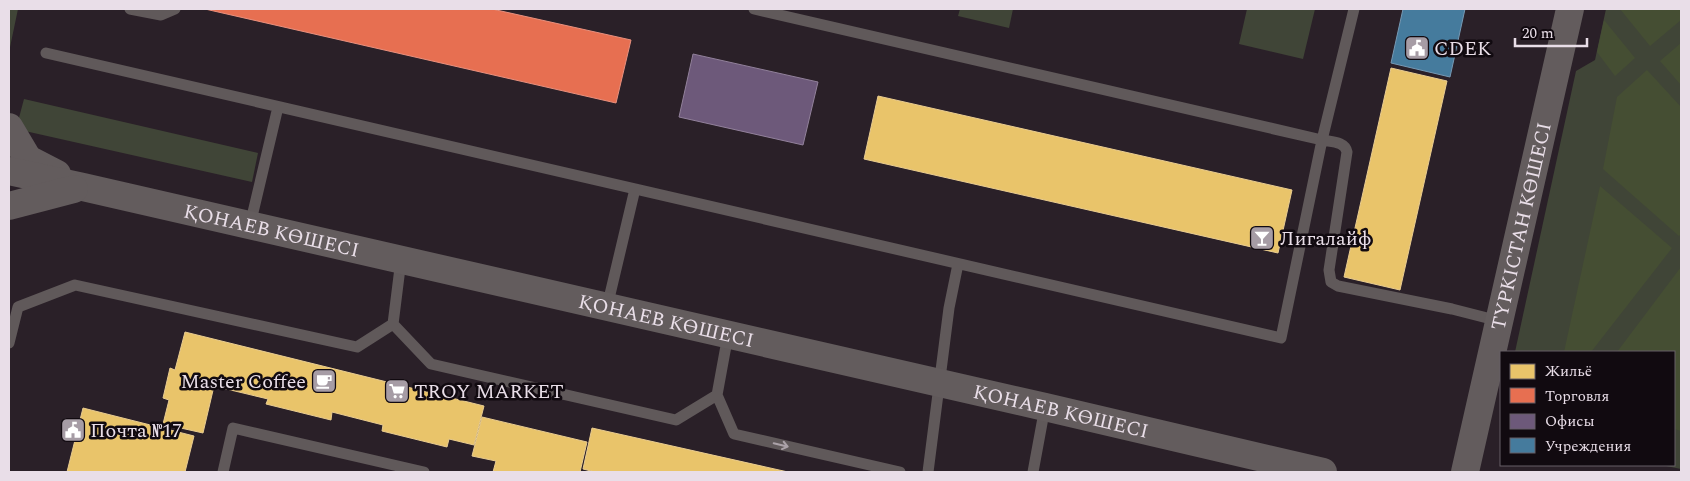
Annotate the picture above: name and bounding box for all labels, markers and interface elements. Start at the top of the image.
scale bar [1515,15,1588,47]
text: 20 m [1522,22,1554,45]
place label: CDEK [1434,34,1492,64]
public building icon: CDEK [1404,35,1430,61]
street label: ТҮРКІСТАН КӨШЕСІ [1484,120,1560,333]
street label: ҚОНАЕВ КӨШЕСІ [180,196,362,266]
place label: Лигалайф [1280,224,1371,254]
bar icon: Лигалайф [1249,225,1275,251]
street label: ҚОНАЕВ КӨШЕСІ [575,287,757,356]
legend [1500,351,1675,466]
text: Жильё [1545,360,1592,383]
place label: Master Coffee [181,367,306,397]
cafe icon: Master Coffee [311,368,337,394]
place label: TROY MARKET [414,377,564,407]
street label: ҚОНАЕВ КӨШЕСІ [970,377,1151,447]
supermarket icon: TROY MARKET [384,378,410,404]
text: Торговля [1545,385,1609,408]
text: Офисы [1545,410,1594,433]
place label: Почта №17 [90,416,182,446]
public building icon: Почта №17 [60,417,86,443]
text: Учреждения [1545,435,1631,458]
one-way arrow [773,441,789,450]

